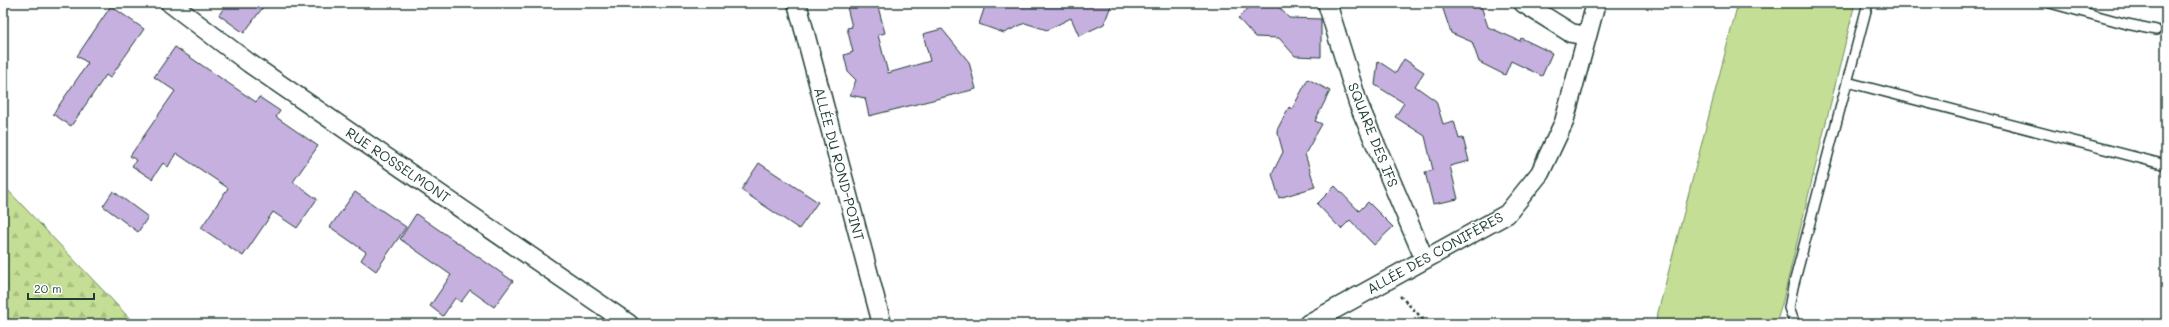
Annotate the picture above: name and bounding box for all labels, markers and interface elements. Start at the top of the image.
street label: SQUARE DES IFS [1344,80,1403,190]
street label: ALLÉE DU ROND-POINT [810,85,869,243]
street label: RUE ROSSELMONT [342,122,454,207]
street label: ALLÉE DES CONIFÈRES [1363,207,1506,298]
scale bar [28,275,94,301]
text: 20 m [34,280,62,296]

